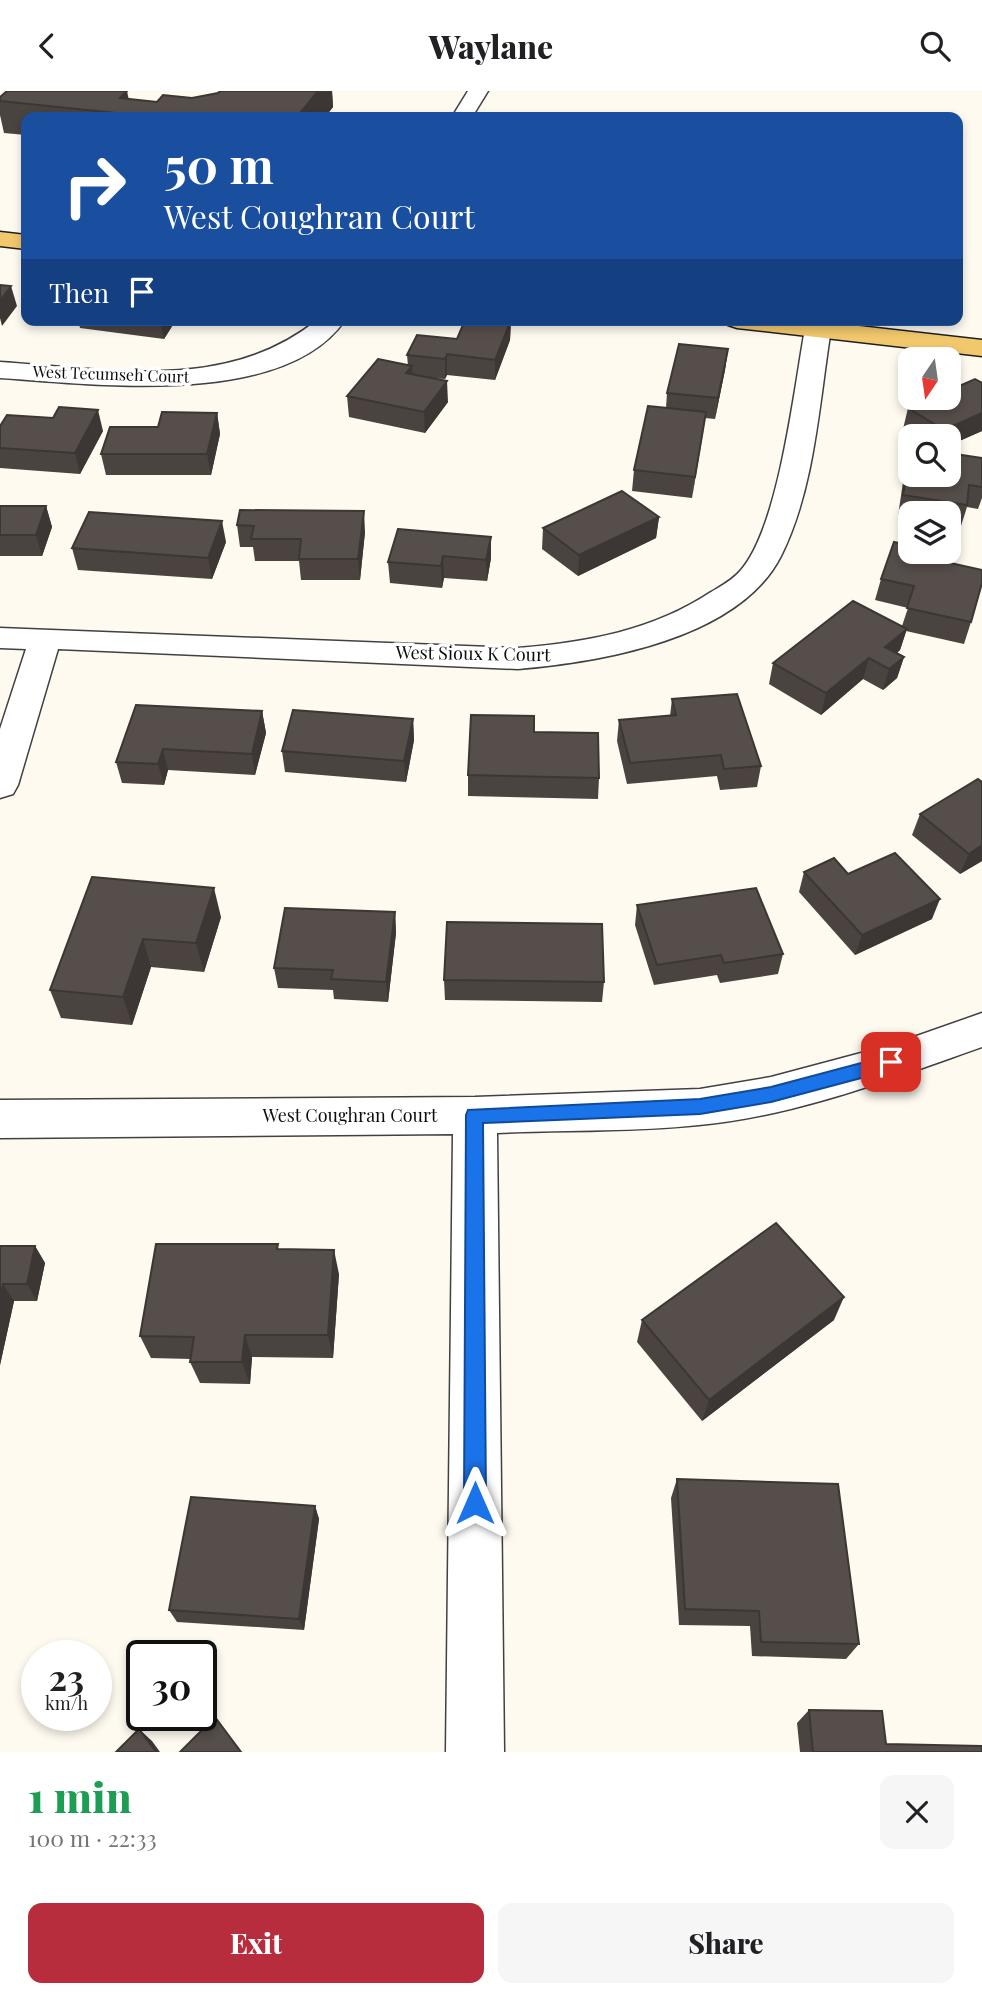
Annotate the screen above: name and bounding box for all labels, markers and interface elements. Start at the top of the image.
text: Waylane [429,24,553,67]
icon: back [28,27,66,65]
icon: search [916,27,954,65]
text: 50 m [164,131,274,196]
icon: right [49,140,140,231]
text: West Coughran Court [164,194,475,237]
icon: arrive [123,273,161,311]
text: Then [49,275,109,310]
north arrow [898,347,961,409]
map controls [898,347,961,564]
street label: West Tecumseh Court [31,360,190,387]
button: search [898,424,961,487]
button: layers [898,501,961,564]
street label: West Sioux K Court [394,640,551,666]
pin [861,1032,921,1092]
icon: arrive [872,1043,910,1081]
street label: West Coughran Court [262,1103,438,1127]
position arrow [438,1466,512,1540]
speed limit sign: 30 [126,1640,217,1731]
text: 23 [49,1653,84,1700]
text: km/h [45,1691,88,1715]
text: 1 min [28,1768,132,1824]
button: close [880,1775,954,1849]
text: 100 m · 22:33 [28,1822,157,1853]
button: Exit [28,1903,484,1983]
button: Share [498,1903,954,1983]

